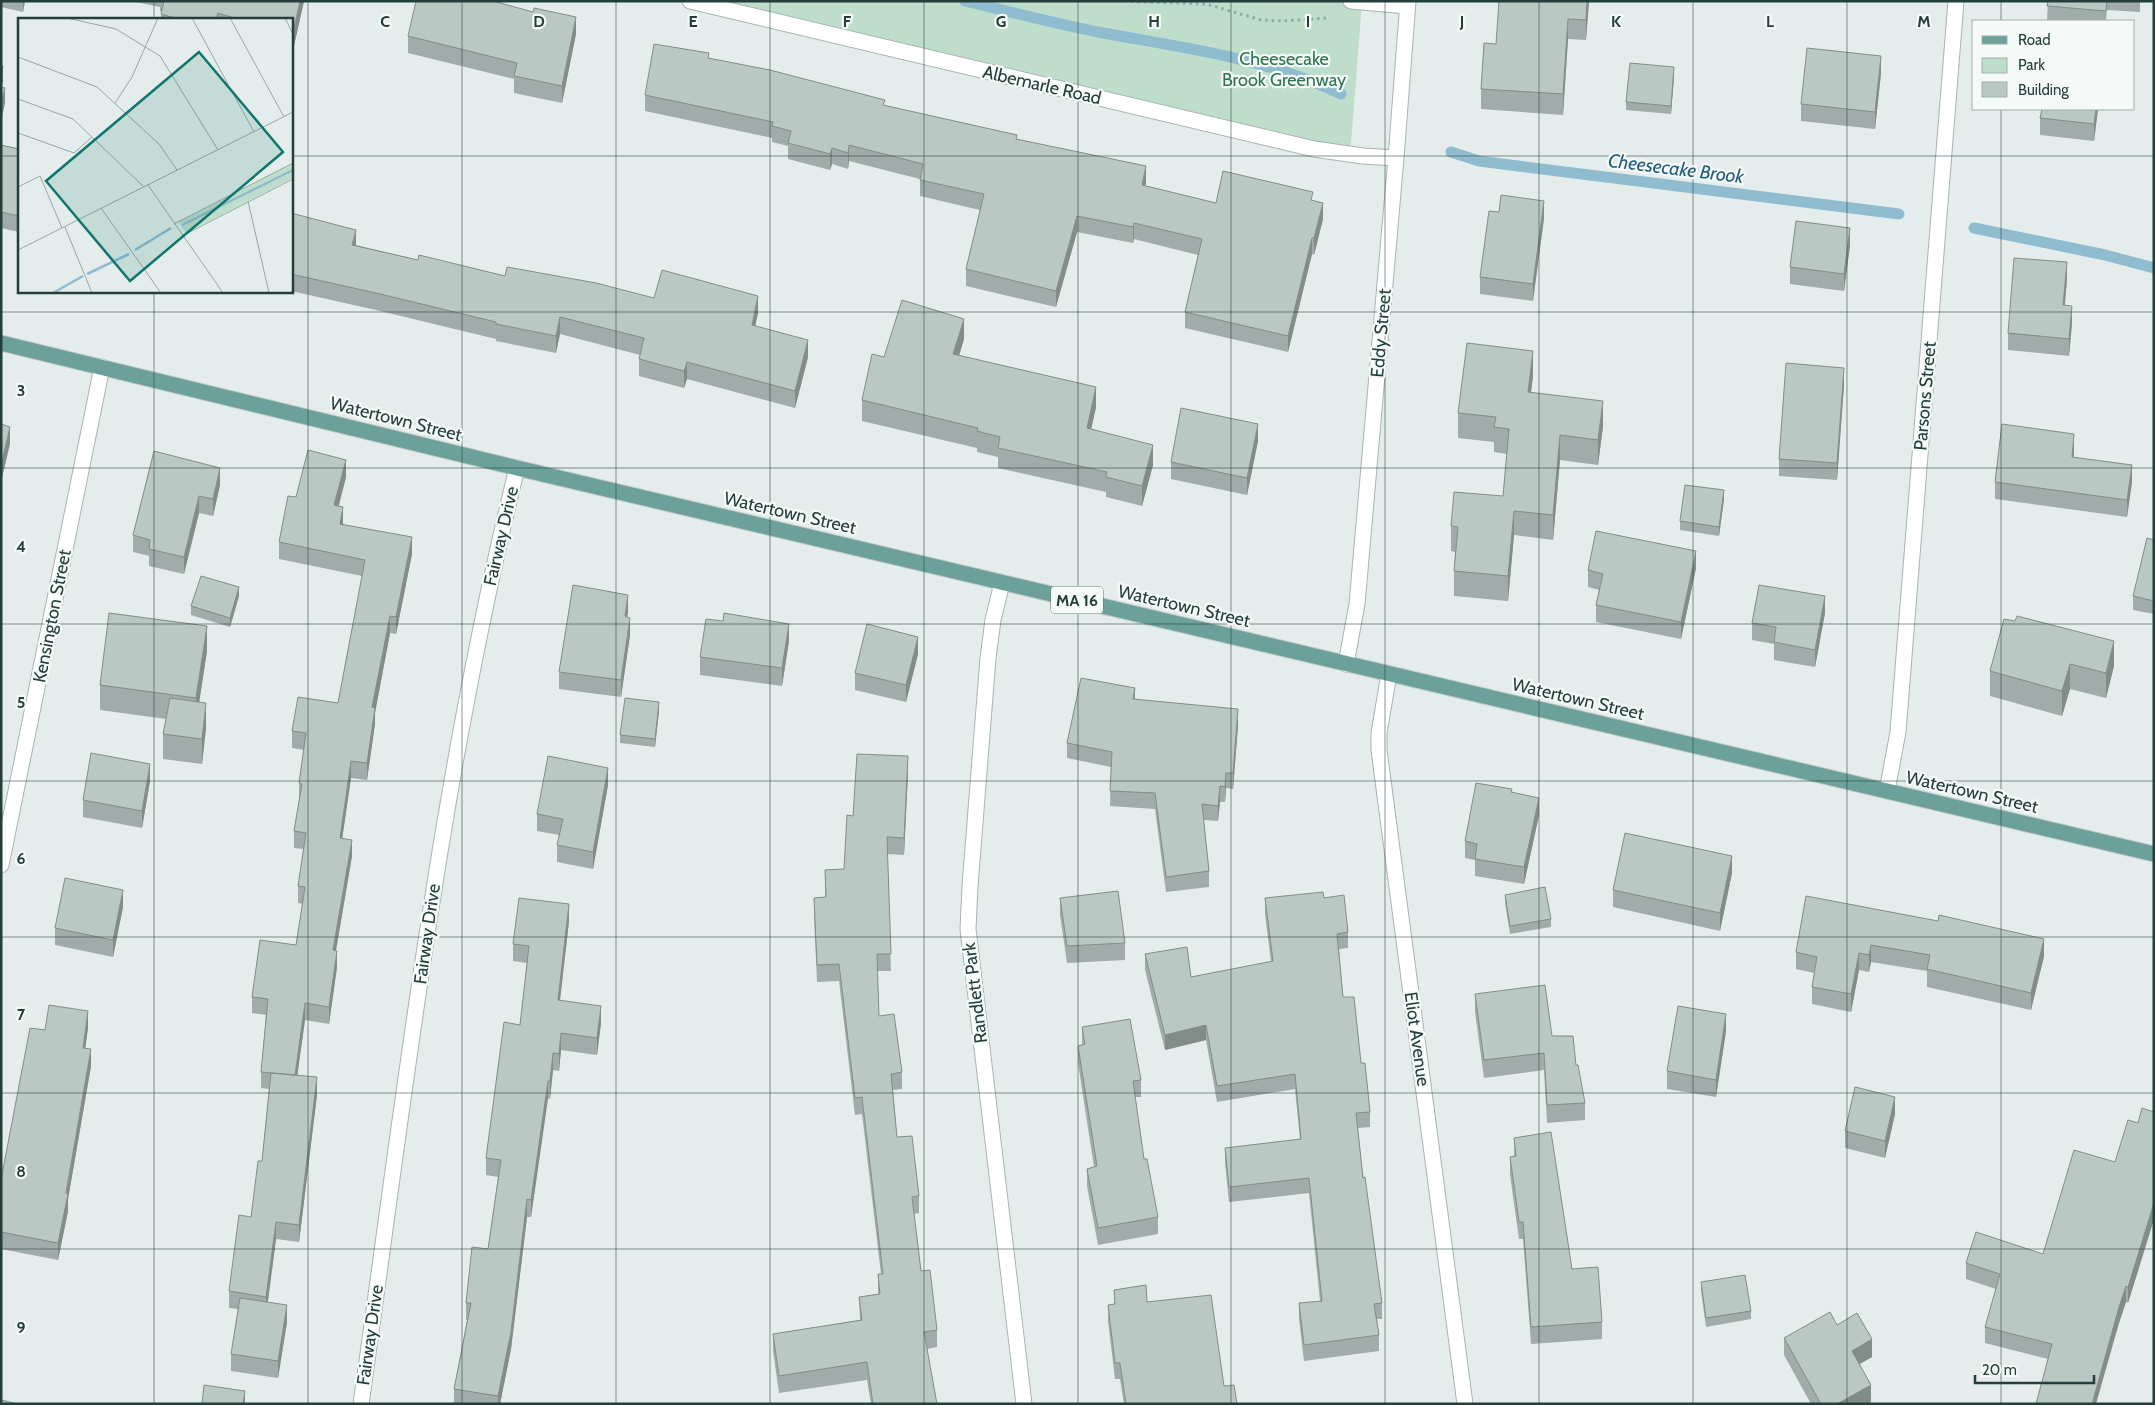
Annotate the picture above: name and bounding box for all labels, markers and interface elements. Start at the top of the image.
text: C [380,12,390,31]
text: D [533,12,545,31]
text: E [688,12,698,31]
text: F [843,12,852,31]
text: G [996,12,1006,31]
text: H [1148,12,1160,31]
text: I [1306,12,1310,31]
text: J [1459,12,1464,31]
text: K [1611,12,1621,31]
text: L [1766,12,1774,31]
text: M [1917,12,1931,31]
inset map [18,18,292,292]
legend [1972,20,2135,110]
text: Road [2018,31,2051,49]
park label: Cheesecake Brook Greenway [1222,48,1346,91]
text: Park [2018,56,2045,74]
street label: Albemarle Road [981,61,1103,109]
text: Building [2018,81,2069,99]
water label: Cheesecake Brook [1607,149,1746,188]
street label: Eddy Street [1366,288,1396,378]
street label: Parsons Street [1909,340,1941,452]
text: 3 [17,381,25,400]
street label: Watertown Street [328,392,464,446]
street label: Fairway Drive [479,484,523,588]
street label: Watertown Street [722,487,858,539]
text: 4 [16,537,26,556]
street label: Kensington Street [28,547,76,685]
street label: Watertown Street [1116,580,1252,632]
road number: MA 16 [1051,586,1103,614]
street label: Watertown Street [1510,673,1646,725]
text: 5 [17,693,25,712]
street label: Watertown Street [1904,766,2040,818]
text: 6 [17,849,26,868]
street label: Fairway Drive [409,882,445,986]
street label: Randlett Park [958,940,992,1045]
street label: Eliot Avenue [1399,990,1435,1088]
text: 7 [17,1005,26,1024]
text: 8 [16,1162,26,1181]
street label: Fairway Drive [352,1283,388,1387]
text: 9 [17,1318,26,1337]
scale bar [1975,1352,2094,1384]
text: 20 m [1982,1361,2017,1379]

